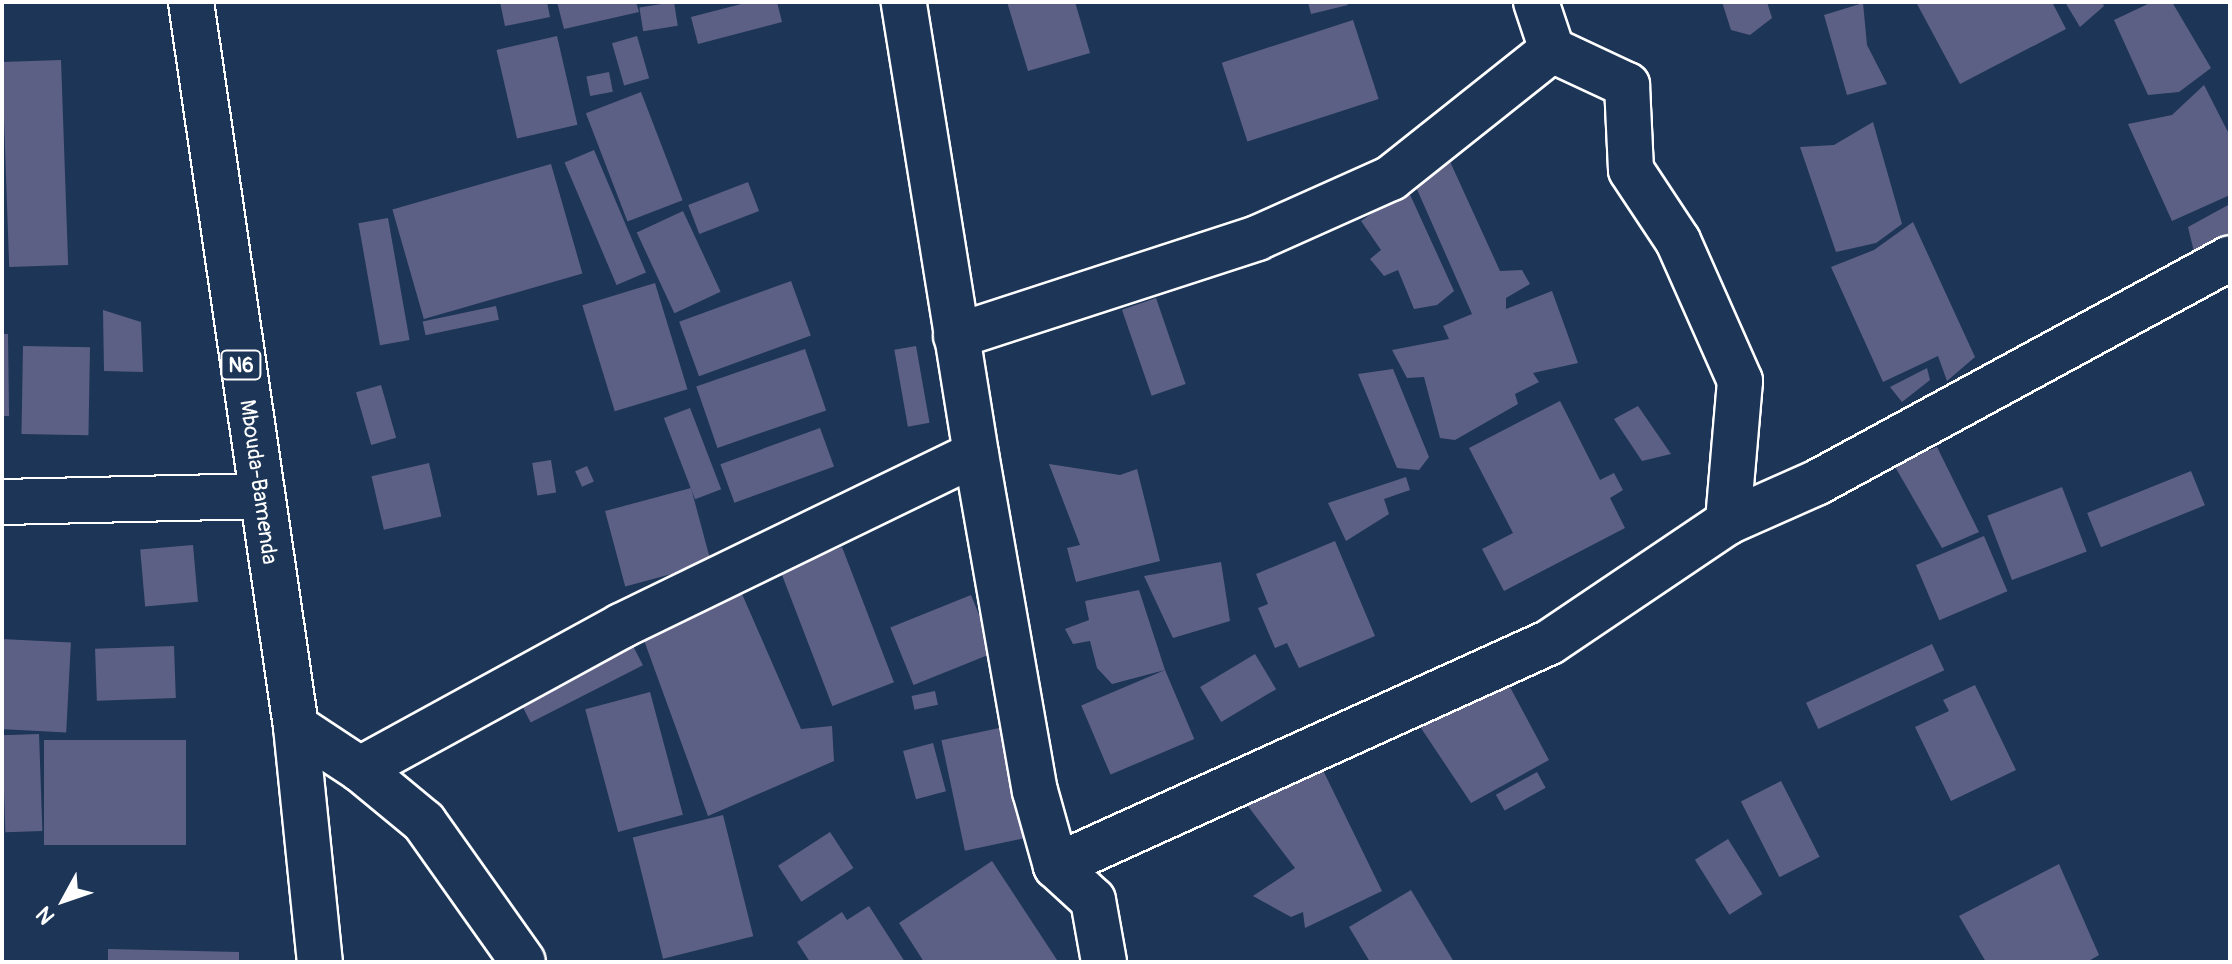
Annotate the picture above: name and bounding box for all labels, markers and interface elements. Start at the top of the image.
road number: N6 [219,349,263,381]
street label: Mbouda-Bamenda [233,398,283,566]
north arrow [24,860,104,940]
text: N [30,901,61,930]

